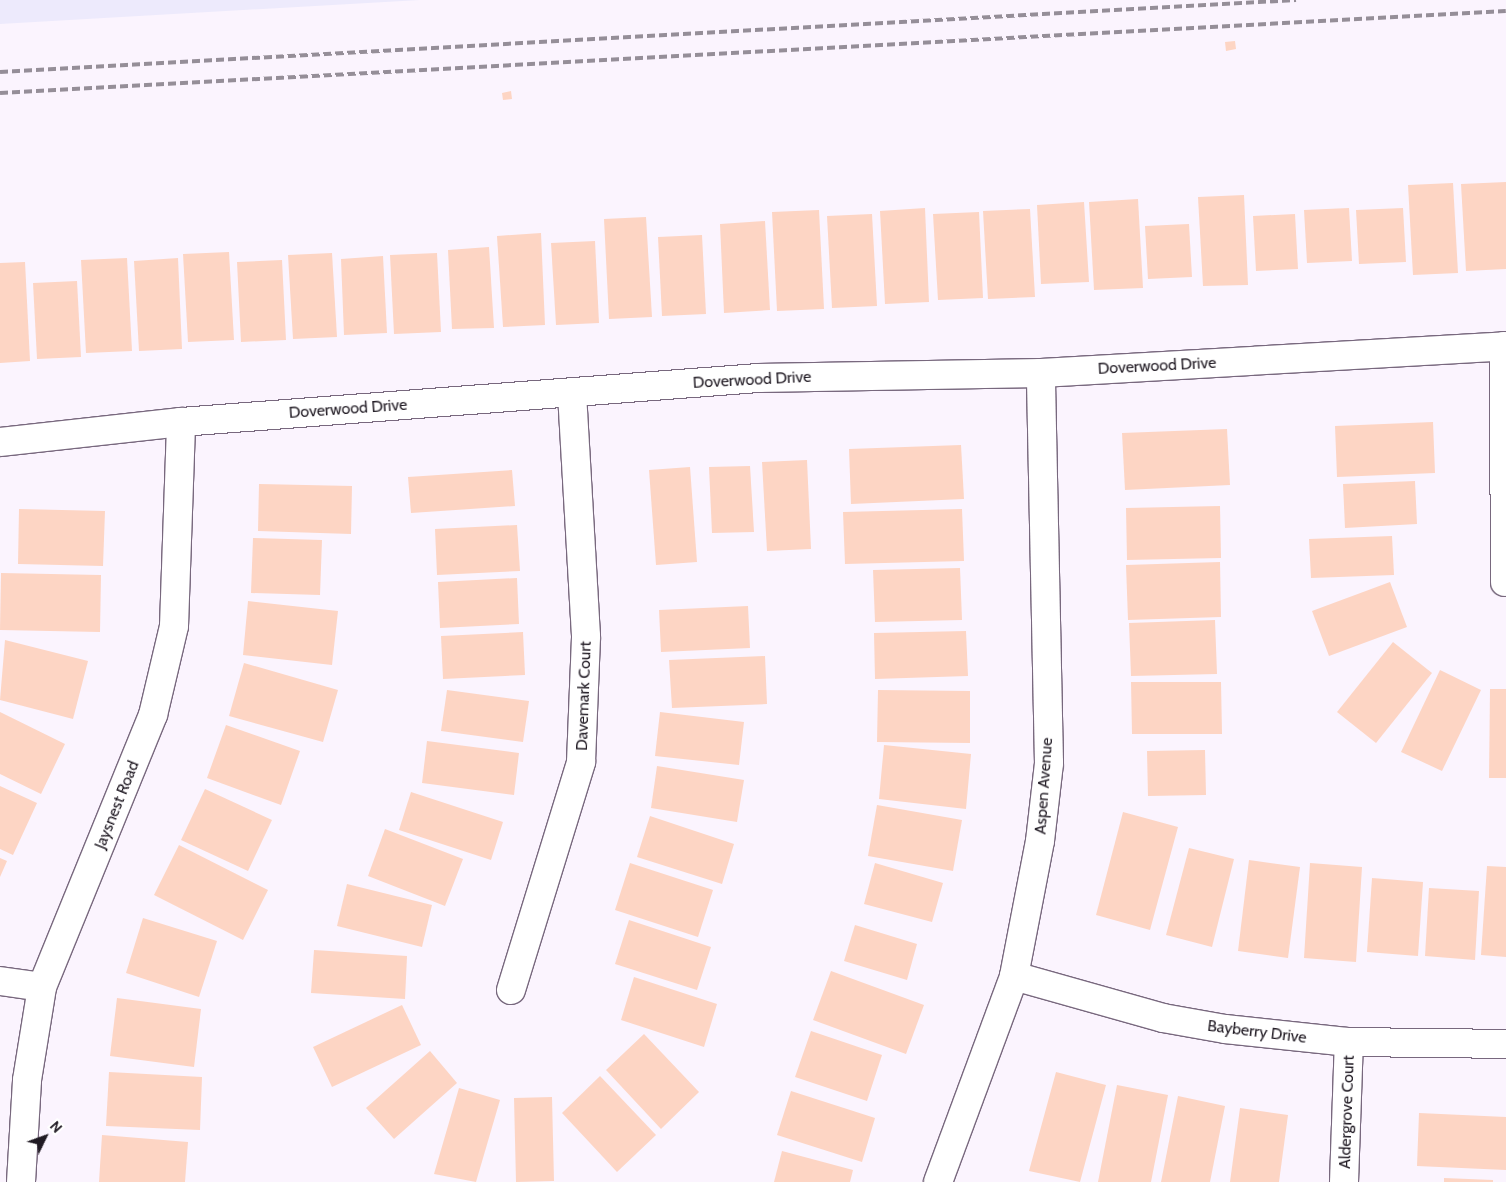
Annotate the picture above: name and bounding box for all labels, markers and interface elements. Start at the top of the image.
street label: Doverwood Drive [1097,353,1217,379]
street label: Doverwood Drive [692,367,812,393]
street label: Doverwood Drive [288,395,408,423]
street label: Davemark Court [572,641,596,751]
street label: Aspen Avenue [1031,737,1057,835]
street label: Jaysnest Road [91,758,143,852]
street label: Bayberry Drive [1206,1016,1308,1048]
street label: Aldergrove Court [1335,1055,1359,1169]
north arrow [20,1112,70,1162]
text: N [46,1117,66,1137]

